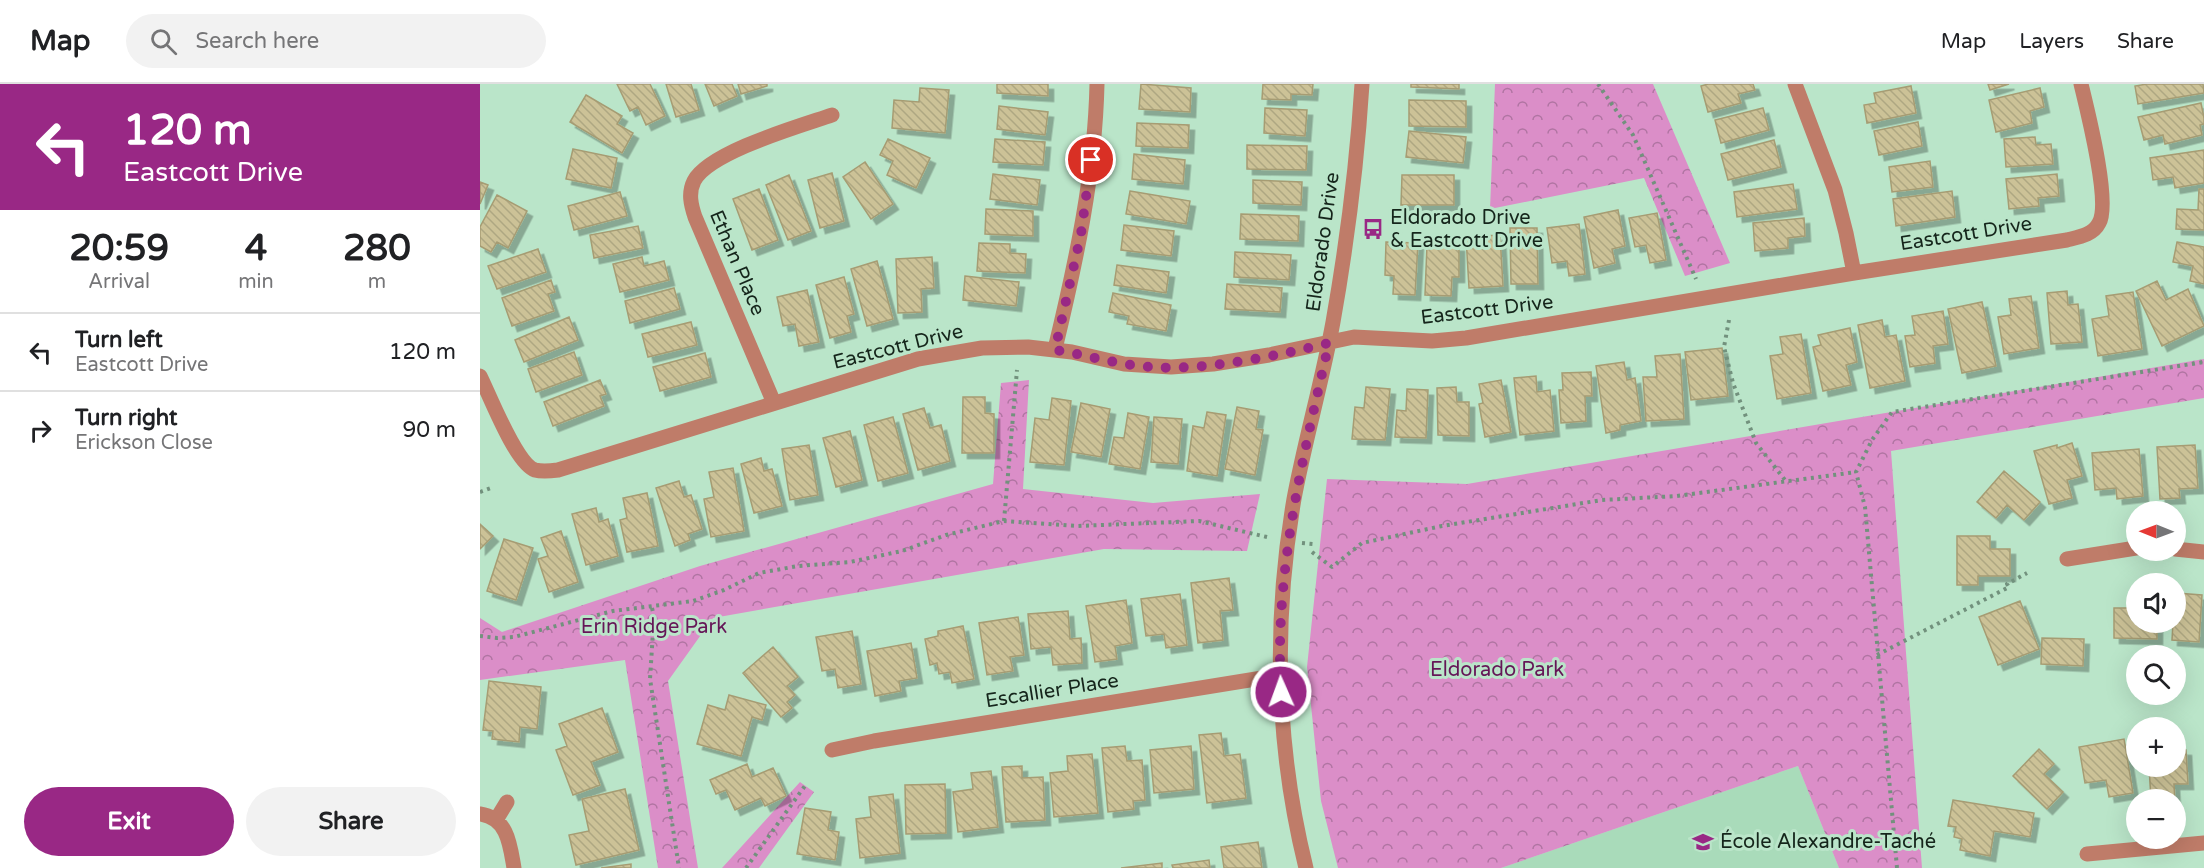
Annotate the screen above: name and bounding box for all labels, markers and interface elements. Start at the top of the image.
search box [126,14,546,68]
text: Map [30,24,90,58]
icon: search [147,25,180,58]
text: Search here [195,28,319,54]
text: Map [1941,29,1986,54]
text: Layers [2019,29,2084,54]
text: Share [2117,29,2174,54]
text: 120 m [123,105,252,156]
icon: left [24,108,102,186]
pin [1065,134,1116,185]
icon: arrive [1074,143,1107,176]
text: Eastcott Drive [123,156,303,189]
street label: Eldorado Drive [1301,171,1345,313]
place label: Eldorado Drive & Eastcott Drive [1390,206,1543,253]
street label: Ethan Place [704,207,770,319]
street label: Eastcott Drive [1898,212,2034,256]
bus stop icon: Eldorado Drive & Eastcott Drive [1361,217,1385,241]
text: 20:59 [69,227,169,270]
text: 4 [245,227,267,270]
text: 280 [343,227,411,270]
text: Arrival [88,270,150,294]
text: min [238,270,274,294]
text: m [368,270,386,294]
street label: Eastcott Drive [1419,290,1555,330]
street label: Eastcott Drive [830,319,966,375]
text: Turn left [75,327,163,353]
icon: left [24,336,57,369]
text: 120 m [389,339,456,365]
text: Eastcott Drive [75,353,208,377]
text: Turn right [75,405,177,431]
icon: right [24,414,57,447]
text: 90 m [402,417,456,443]
text: Erickson Close [75,431,213,455]
north arrow [2126,501,2186,561]
map controls [2126,501,2186,849]
button: sound [2126,573,2186,633]
park label: Erin Ridge Park [581,615,727,639]
button: search [2126,645,2186,705]
park label: Eldorado Park [1430,658,1564,682]
position arrow [1249,660,1313,724]
street label: Escallier Place [984,669,1120,713]
button: + [2126,717,2186,777]
button: Exit [24,787,234,856]
button: Share [246,787,456,856]
button: − [2126,789,2186,849]
place label: École Alexandre-Taché [1720,829,1936,854]
school or university icon: École Alexandre-Taché [1691,830,1715,854]

